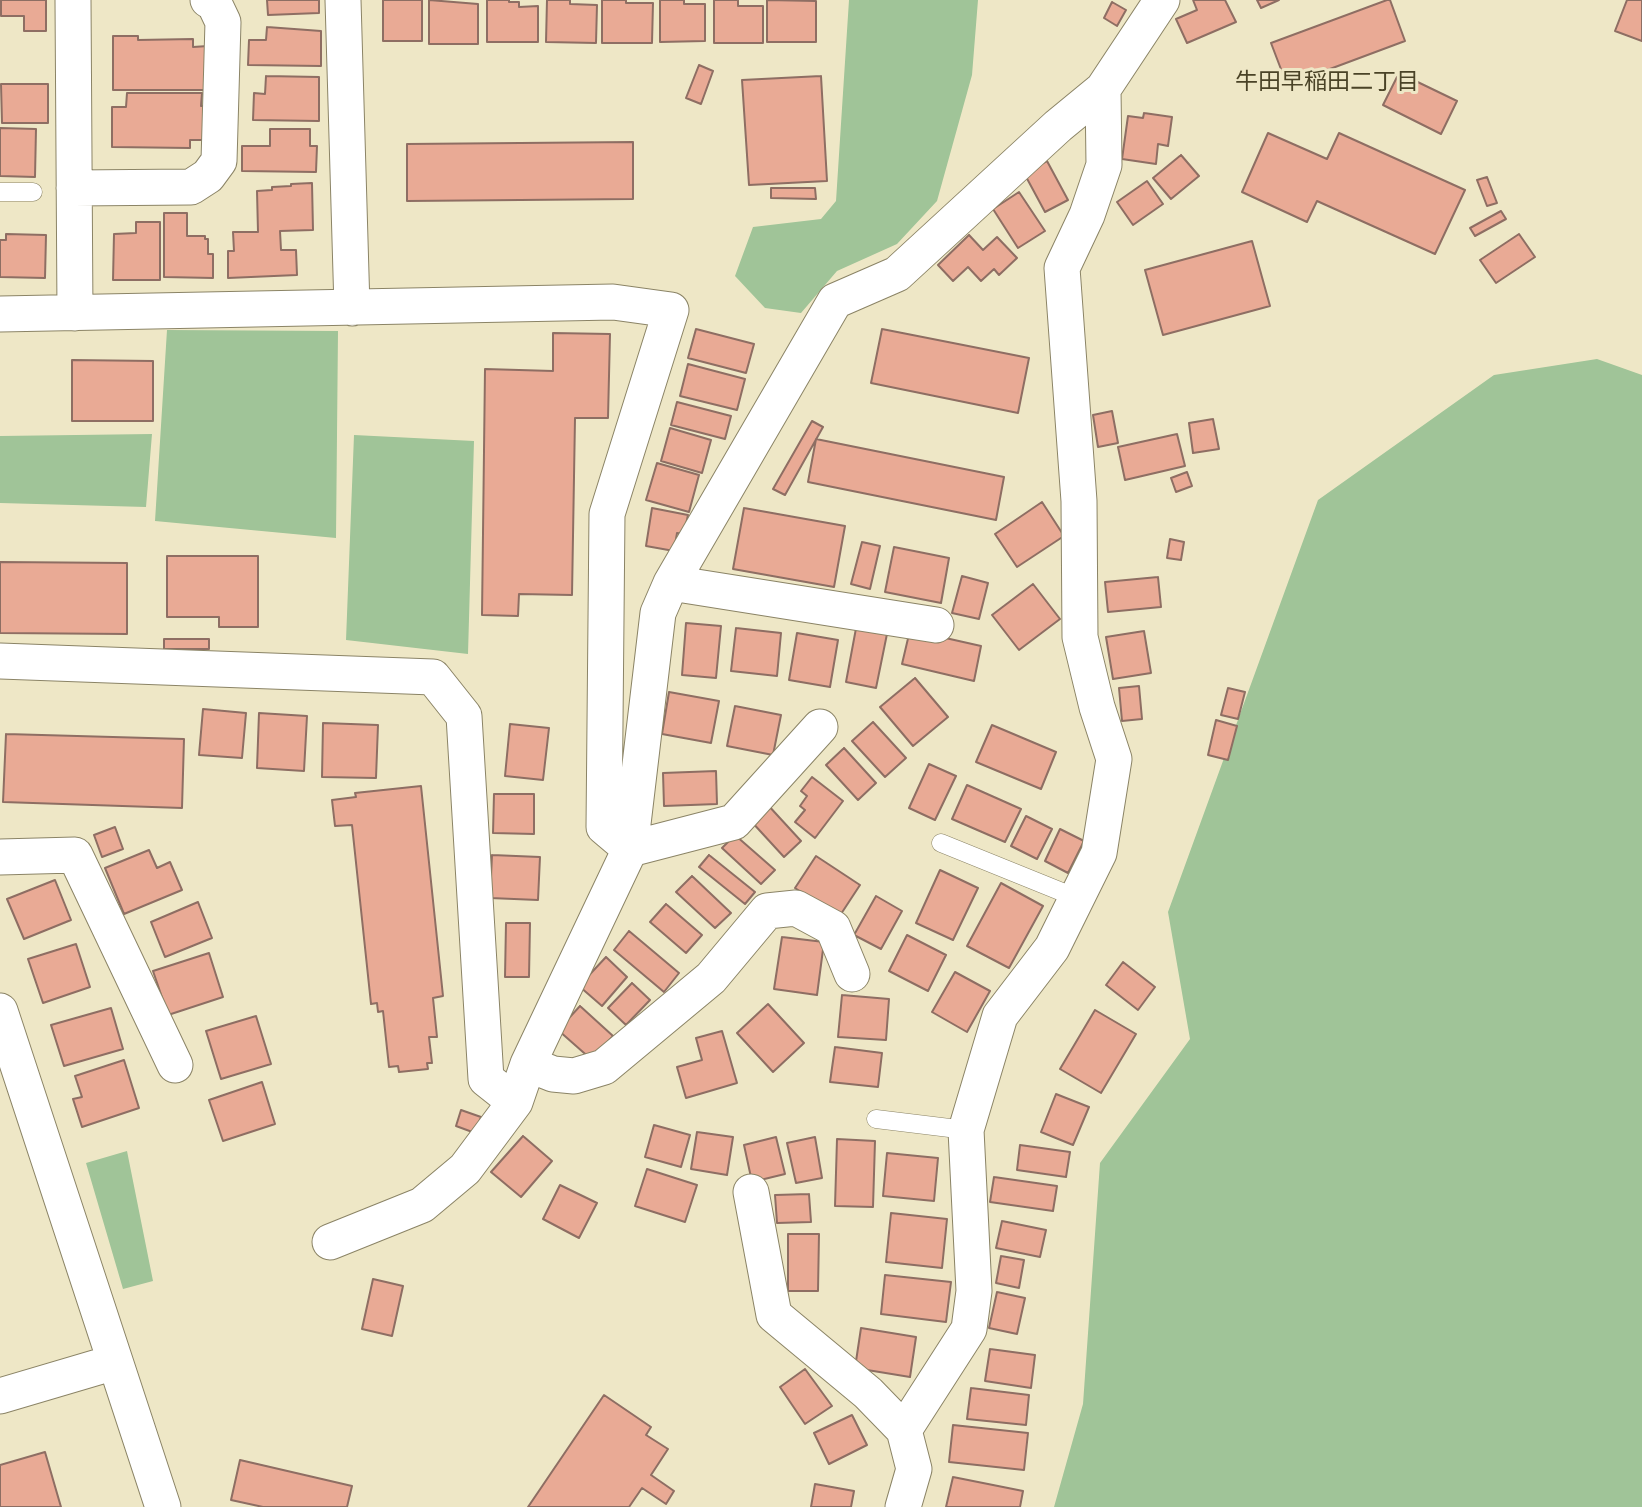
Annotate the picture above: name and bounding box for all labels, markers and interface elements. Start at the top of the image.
district label: 牛田早稲田二丁目 [1235,68,1419,96]

